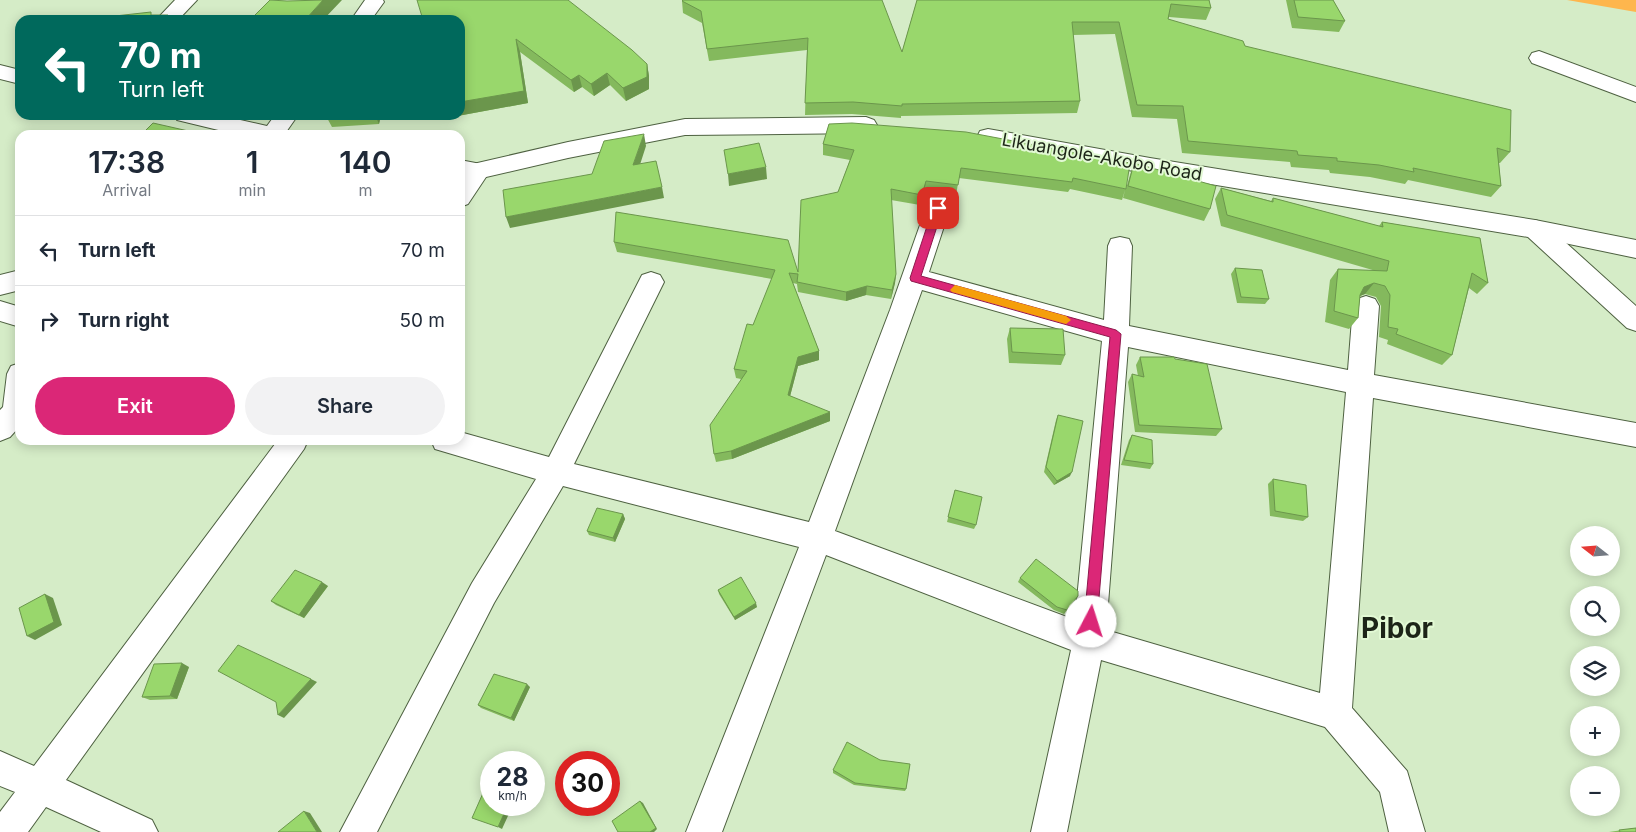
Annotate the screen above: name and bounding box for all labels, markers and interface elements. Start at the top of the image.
text: 70 m [118,34,202,76]
icon: left [35,35,100,100]
text: Turn left [118,76,204,102]
street label: Likuangole-Akobo Road [1000,129,1204,184]
text: 17:38 [88,144,165,180]
text: 1 [246,144,259,180]
text: 140 [339,144,392,180]
text: Arrival [102,180,151,200]
text: min [238,180,266,200]
text: m [358,180,372,200]
pin [917,187,959,229]
icon: arrive [924,194,952,222]
icon: left [35,237,63,265]
text: Turn left [78,239,156,262]
text: 70 m [401,239,445,262]
icon: right [35,307,63,335]
text: Turn right [78,309,169,332]
text: 50 m [399,309,445,332]
button: Exit [35,377,235,435]
button: Share [245,377,445,435]
north arrow [1570,526,1620,576]
map controls [1570,526,1620,816]
button: search [1570,586,1620,636]
position arrow [1064,595,1116,647]
district label: Pibor [1361,611,1433,645]
button: layers [1570,646,1620,696]
button: + [1570,706,1620,756]
speed limit sign: 30 [555,751,620,816]
text: 28 [496,762,529,792]
button: − [1570,766,1620,816]
text: km/h [498,788,527,803]

